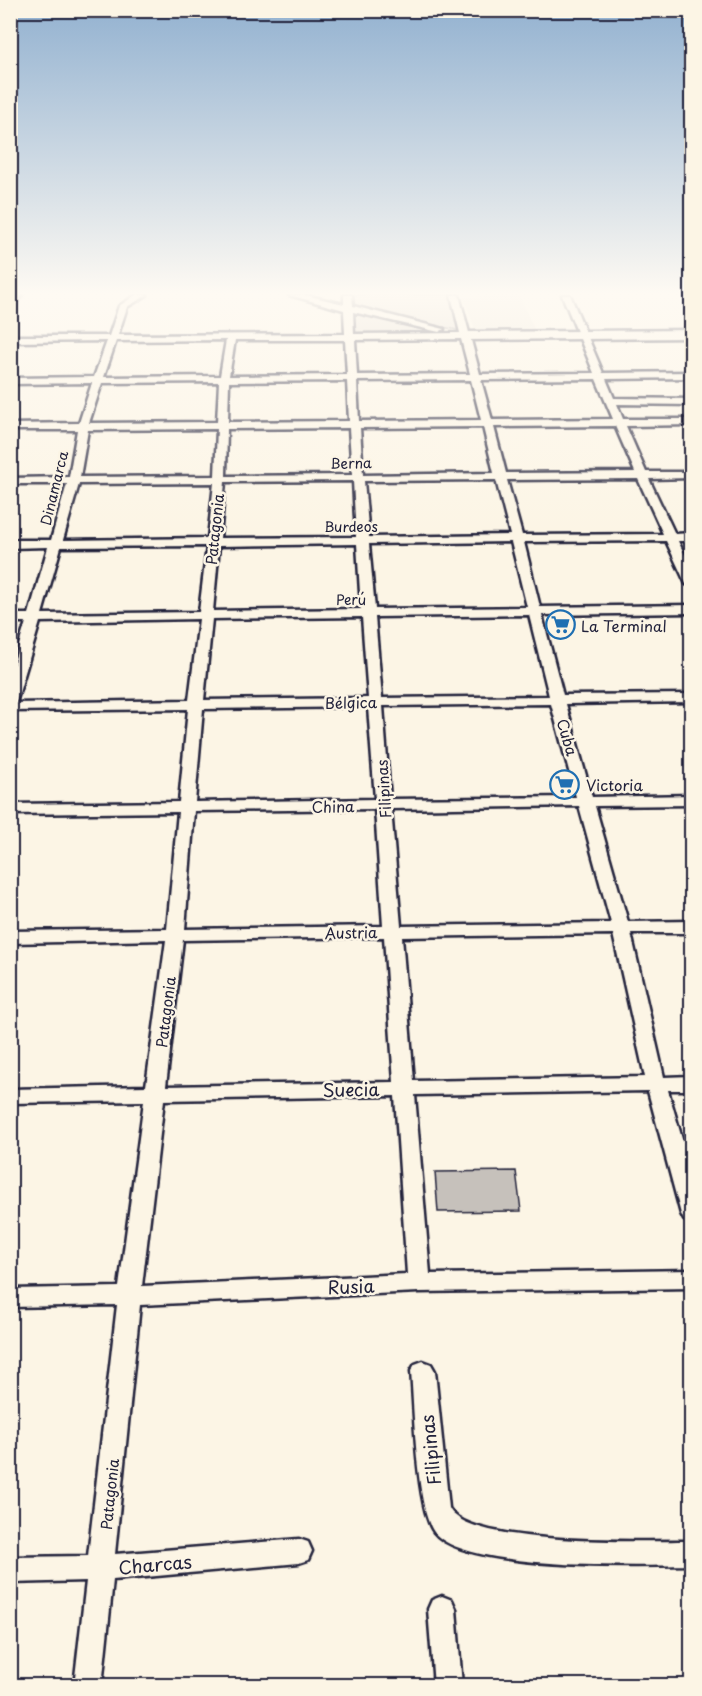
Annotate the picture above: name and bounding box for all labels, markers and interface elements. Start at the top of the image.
street label: Dinamarca [35,448,74,527]
street label: Berna [330,452,372,474]
street label: Patagonia [199,491,229,566]
street label: Burdeos [324,516,378,537]
street label: Perú [336,589,366,610]
supermarket icon: La Terminal [544,609,576,641]
place label: La Terminal [581,614,667,637]
street label: Bélgica [325,690,378,714]
street label: Cuba [552,716,584,759]
street label: Filipinas [369,759,397,819]
supermarket icon: Victoria [549,768,581,800]
place label: Victoria [586,773,643,796]
street label: China [311,794,355,818]
street label: Austria [324,920,378,944]
street label: Patagonia [149,974,181,1049]
street label: Suecia [322,1075,380,1103]
street label: Rusia [327,1272,375,1300]
street label: Filipinas [413,1413,447,1487]
street label: Patagonia [94,1456,124,1531]
street label: Charcas [117,1547,193,1581]

